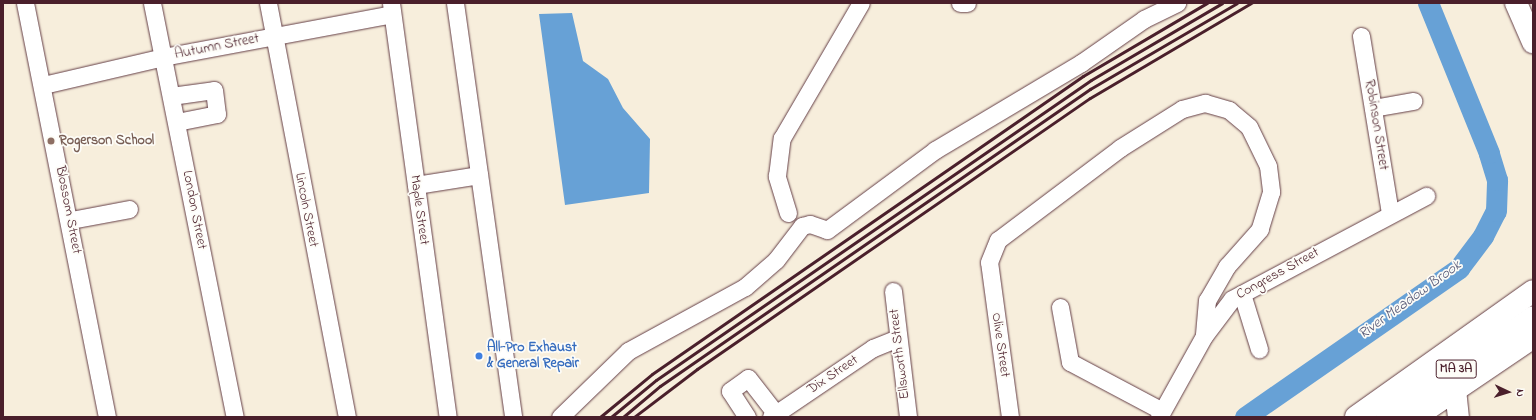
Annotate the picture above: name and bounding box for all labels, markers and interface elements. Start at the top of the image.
street label: Autumn Street [173,31,261,63]
street label: Robinson Street [1361,78,1391,172]
place label: Rogerson School [59,133,154,149]
marker: Rogerson School [46,136,56,146]
street label: Blossom Street [51,165,85,255]
street label: London Street [178,169,210,251]
street label: Lincoln Street [291,171,321,249]
street label: Maple Street [406,174,432,246]
street label: Congress Street [1234,244,1322,304]
water label: River Meadow Brook [1355,257,1465,343]
street label: Ellsworth Street [886,308,914,400]
street label: Olive Street [987,312,1013,378]
place label: All-Pro Exhaust & General Repair [487,340,579,372]
marker: All-Pro Exhaust & General Repair [474,351,484,361]
street label: Dix Street [804,352,862,398]
road number: MA 3A [1435,358,1477,380]
north arrow [1488,372,1528,412]
text: N [1512,389,1528,397]

